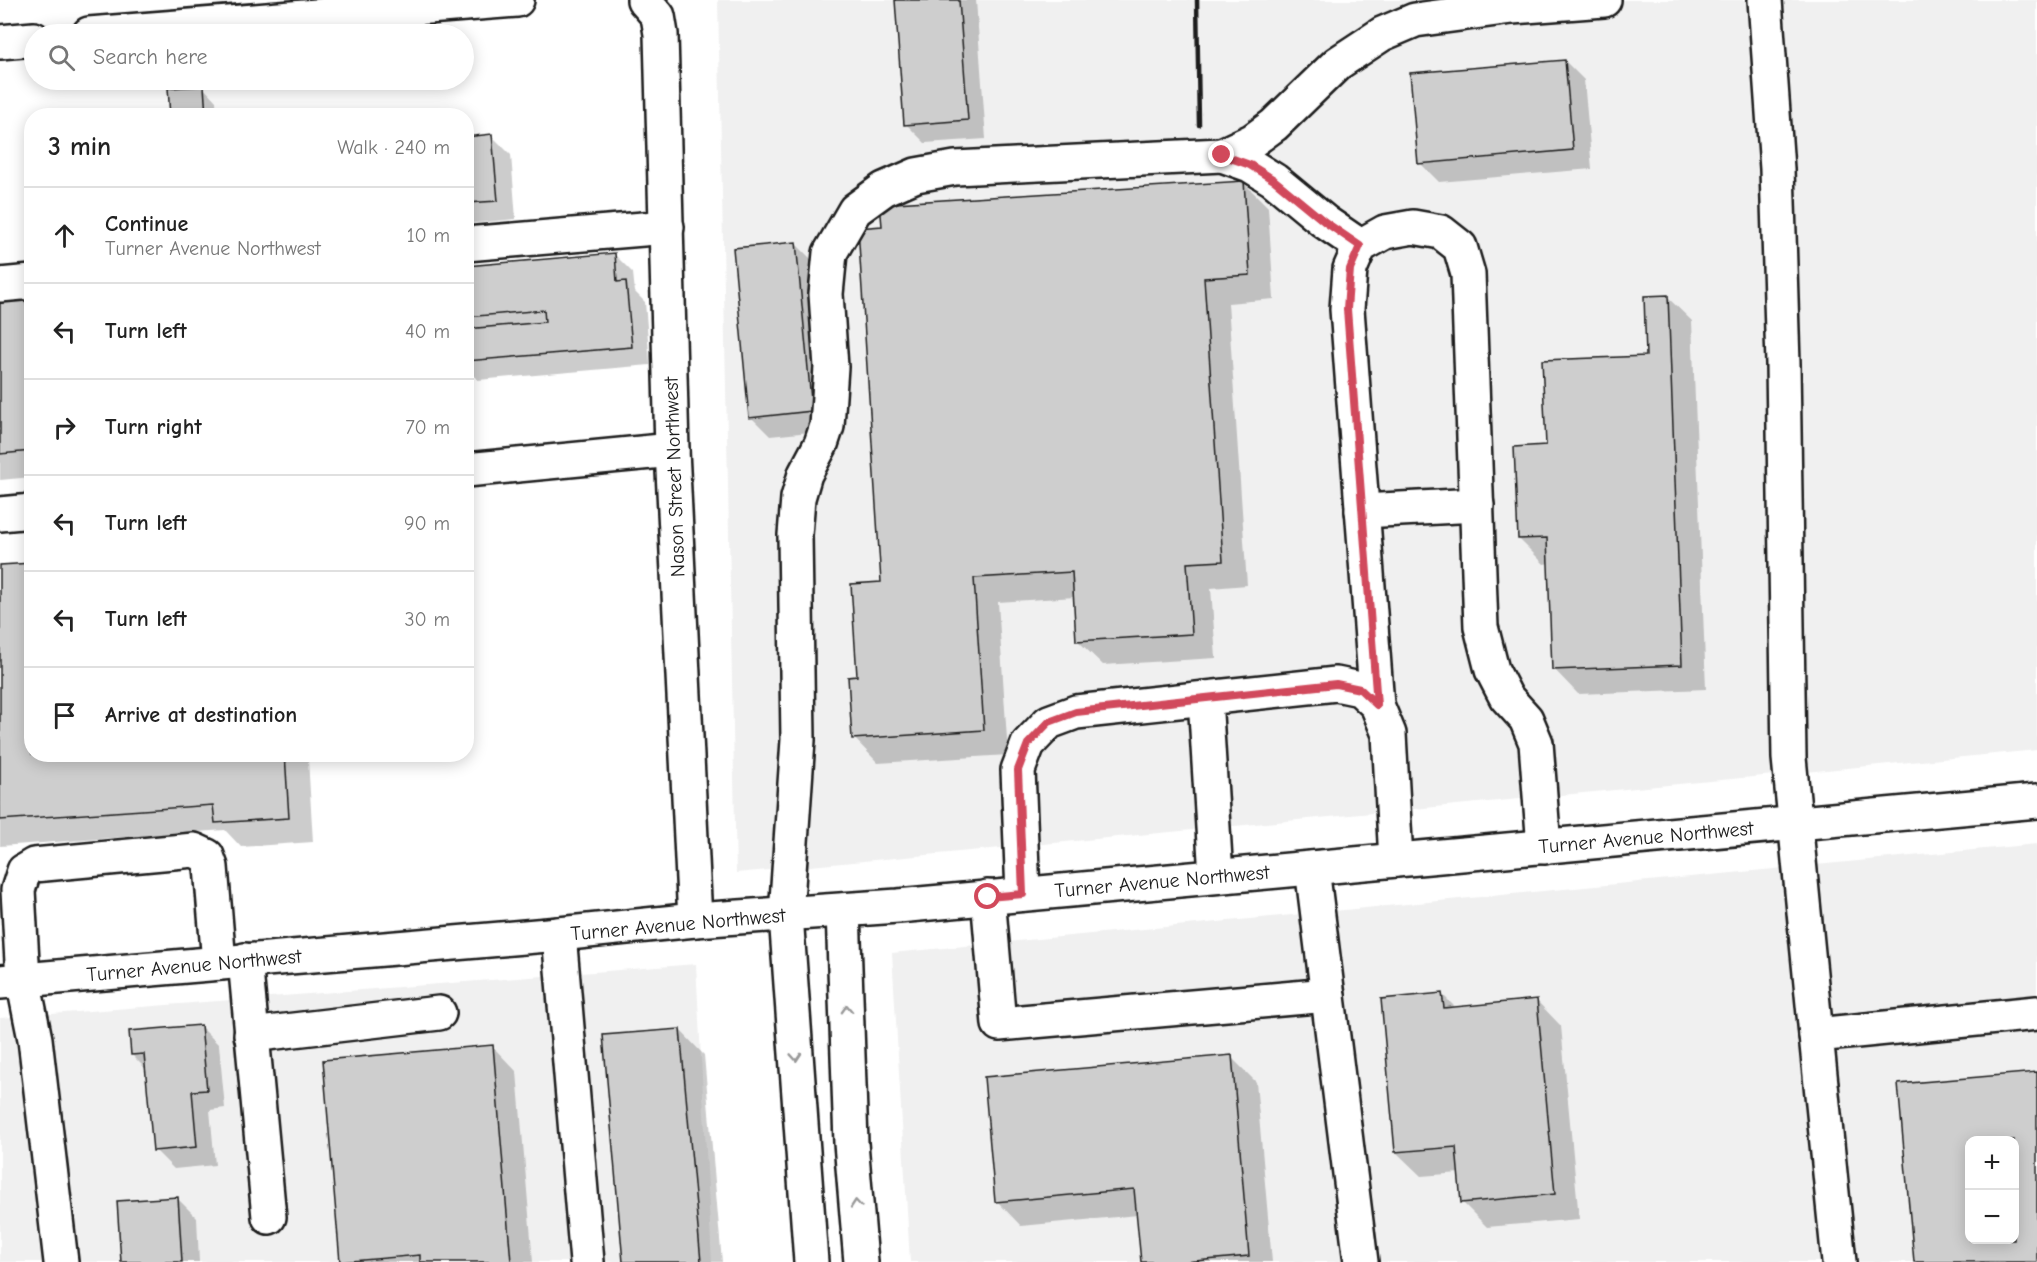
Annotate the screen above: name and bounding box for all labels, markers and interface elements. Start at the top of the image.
search box [24,24,474,90]
icon: search [45,41,78,74]
text: Search here [93,44,208,70]
text: 3 min [48,132,111,162]
text: Walk · 240 m [337,136,450,159]
route end [1208,141,1234,167]
text: Continue [105,211,188,237]
icon: ahead [48,219,81,252]
text: 10 m [407,224,450,247]
text: Turner Avenue Northwest [105,237,321,260]
icon: left [48,315,81,348]
text: Turn left [105,318,187,344]
text: 40 m [405,320,450,343]
street label: Nason Street Northwest [659,375,689,578]
icon: right [48,411,81,444]
text: Turn right [105,414,202,440]
text: 70 m [405,416,450,439]
icon: left [48,507,81,540]
text: Turn left [105,510,187,536]
text: 90 m [404,512,450,535]
icon: left [48,603,81,636]
text: Turn left [105,606,187,632]
text: 30 m [404,608,450,631]
icon: arrive [48,699,81,732]
text: Arrive at destination [105,702,297,728]
street label: Turner Avenue Northwest [1538,817,1756,858]
street label: Turner Avenue Northwest [1054,861,1272,902]
route start [974,883,1000,909]
street label: Turner Avenue Northwest [570,904,788,945]
street label: Turner Avenue Northwest [86,945,304,986]
one-way arrow [840,1004,853,1013]
one-way arrow [790,1053,803,1062]
map controls [1965,1136,2019,1244]
button: + [1965,1136,2019,1190]
button: − [1965,1190,2019,1244]
one-way arrow [850,1199,863,1208]

